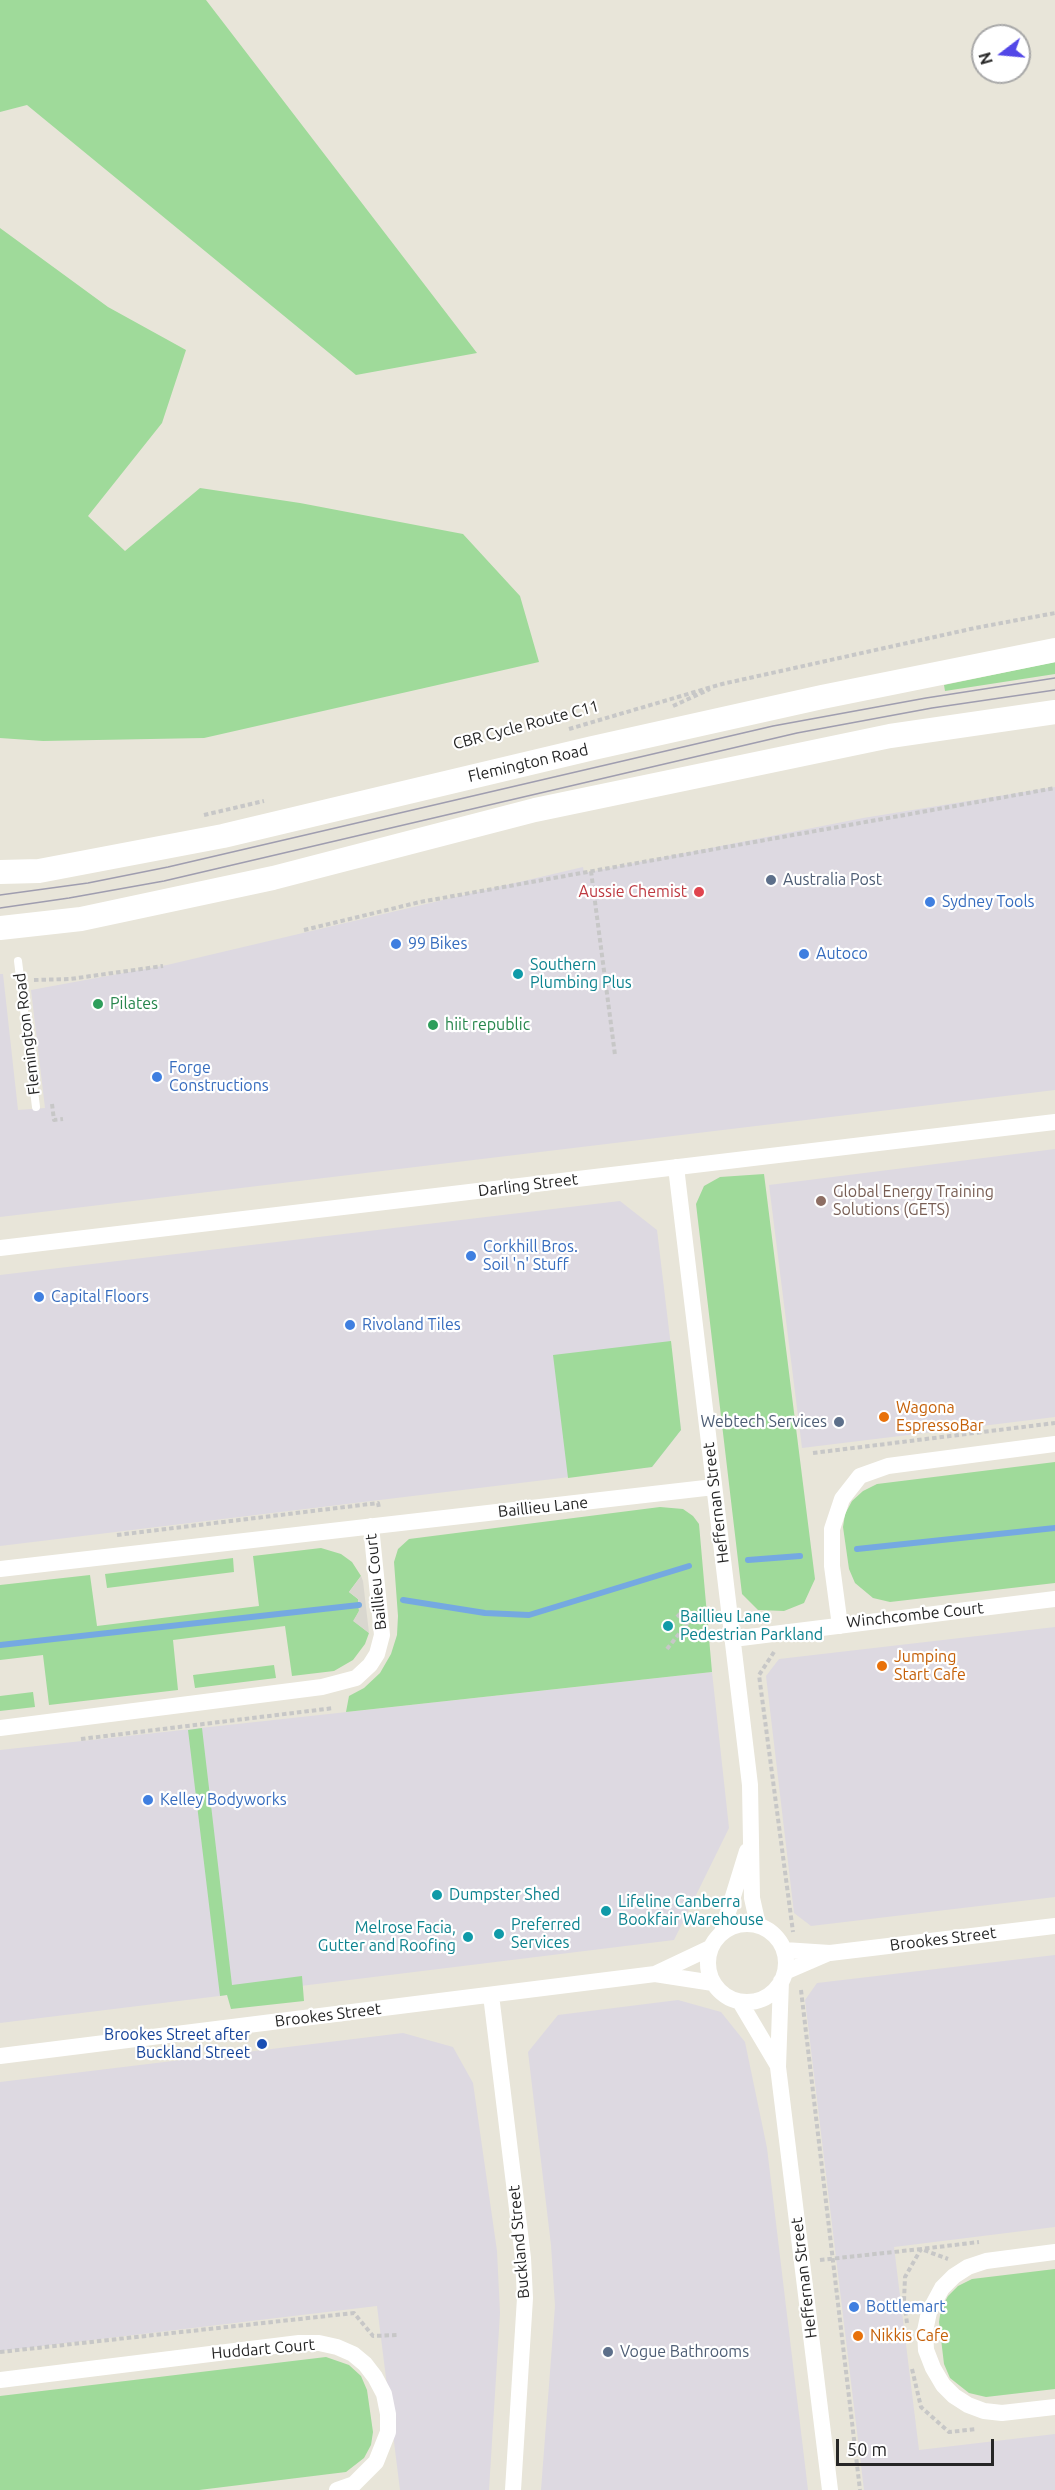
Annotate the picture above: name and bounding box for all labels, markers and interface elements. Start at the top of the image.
north arrow [971,24,1031,84]
text: N [975,50,996,67]
street label: CBR Cycle Route C11 [451,696,601,754]
street label: Flemington Road [466,740,590,786]
place label: Australia Post [783,870,882,890]
marker: Australia Post [764,873,778,887]
place label: Aussie Chemist [578,882,687,902]
marker: Aussie Chemist [692,885,706,899]
place label: Sydney Tools [942,892,1035,912]
marker: Sydney Tools [923,895,937,909]
place label: 99 Bikes [408,934,467,954]
marker: 99 Bikes [389,937,403,951]
place label: Autoco [816,944,868,964]
marker: Autoco [797,947,811,961]
place label: Southern Plumbing Plus [530,955,632,993]
marker: Southern Plumbing Plus [511,967,525,981]
street label: Flemington Road [10,972,44,1096]
place label: Pilates [110,994,158,1014]
marker: Pilates [91,997,105,1011]
place label: hiit republic [445,1015,530,1035]
marker: hiit republic [426,1018,440,1032]
place label: Forge Constructions [169,1058,269,1096]
marker: Forge Constructions [150,1070,164,1084]
street label: Darling Street [477,1169,579,1201]
place label: Global Energy Training Solutions (GETS) [833,1182,994,1220]
marker: Global Energy Training Solutions (GETS) [814,1194,828,1208]
place label: Corkhill Bros. Soil 'n' Stuff [483,1237,578,1275]
marker: Corkhill Bros. Soil 'n' Stuff [464,1249,478,1263]
place label: Capital Floors [51,1287,149,1307]
marker: Capital Floors [32,1290,46,1304]
place label: Rivoland Tiles [362,1315,461,1335]
marker: Rivoland Tiles [343,1318,357,1332]
place label: Wagona EspressoBar [896,1398,984,1436]
marker: Wagona EspressoBar [877,1410,891,1424]
place label: Webtech Services [700,1412,827,1432]
marker: Webtech Services [832,1415,846,1429]
street label: Heffernan Street [699,1441,733,1565]
street label: Baillieu Lane [497,1493,589,1521]
street label: Baillieu Court [361,1533,391,1631]
street label: Winchcombe Court [845,1598,985,1632]
place label: Baillieu Lane Pedestrian Parkland [680,1607,823,1645]
marker: Baillieu Lane Pedestrian Parkland [661,1619,675,1633]
place label: Jumping Start Cafe [894,1647,966,1685]
marker: Jumping Start Cafe [875,1659,889,1673]
place label: Kelley Bodyworks [160,1790,287,1810]
marker: Kelley Bodyworks [141,1793,155,1807]
place label: Dumpster Shed [449,1885,560,1905]
marker: Dumpster Shed [430,1888,444,1902]
place label: Lifeline Canberra Bookfair Warehouse [618,1892,764,1930]
marker: Lifeline Canberra Bookfair Warehouse [599,1904,613,1918]
place label: Preferred Services [511,1915,581,1953]
place label: Melrose Facia, Gutter and Roofing [318,1918,456,1956]
street label: Brookes Street [889,1923,997,1955]
marker: Preferred Services [492,1927,506,1941]
marker: Melrose Facia, Gutter and Roofing [461,1930,475,1944]
street label: Brookes Street [274,1999,382,2031]
place label: Brookes Street after Buckland Street [104,2025,250,2063]
marker: Brookes Street after Buckland Street [255,2037,269,2051]
street label: Buckland Street [504,2184,534,2300]
street label: Heffernan Street [787,2216,821,2340]
place label: Bottlemart [866,2297,946,2317]
marker: Bottlemart [847,2300,861,2314]
place label: Nikkis Cafe [870,2326,949,2346]
marker: Nikkis Cafe [851,2329,865,2343]
street label: Huddart Court [210,2335,316,2363]
place label: Vogue Bathrooms [620,2342,749,2362]
marker: Vogue Bathrooms [601,2345,615,2359]
scale bar [839,2427,996,2465]
text: 50 m [847,2439,887,2459]

